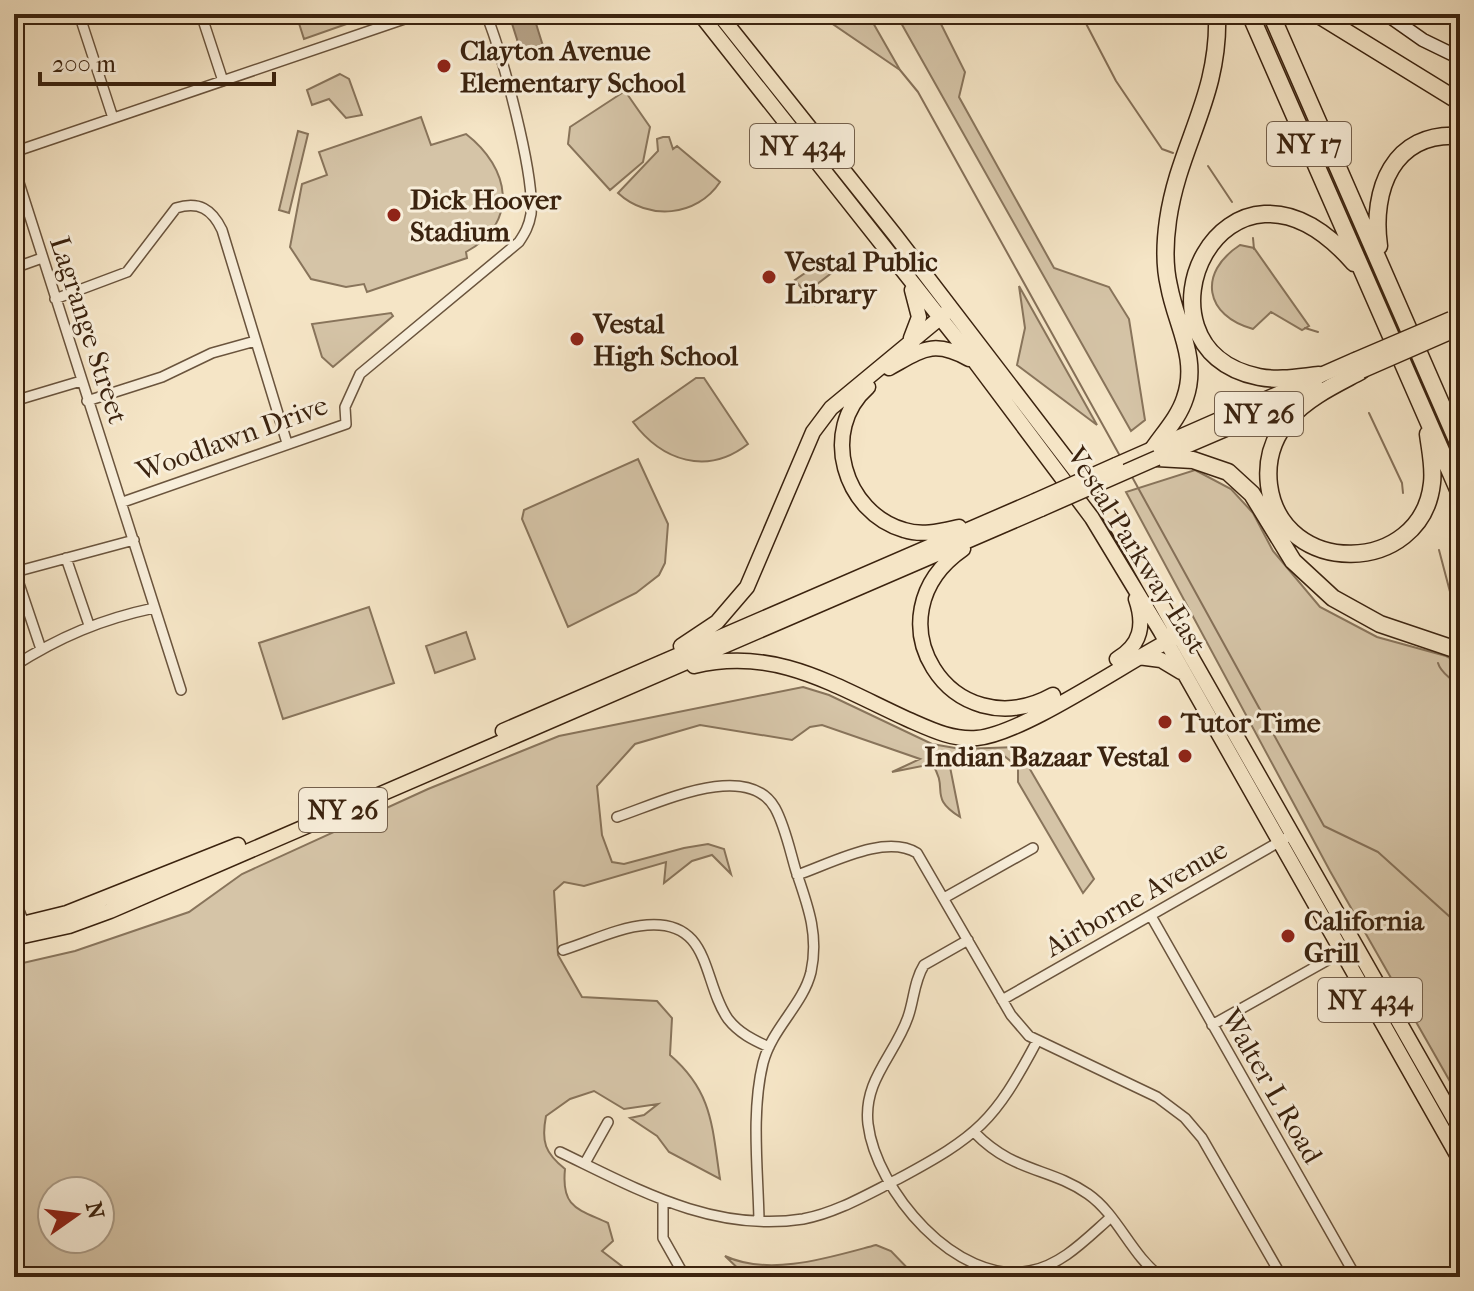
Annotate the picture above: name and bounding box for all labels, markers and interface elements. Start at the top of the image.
place label: Clayton Avenue Elementary School [460,34,686,99]
scale bar [40,36,274,86]
text: 200 m [52,50,116,78]
marker: Clayton Avenue Elementary School [435,57,453,75]
road number: NY 17 [1267,122,1351,166]
road number: NY 434 [750,124,854,168]
place label: Dick Hoover Stadium [410,183,562,248]
marker: Dick Hoover Stadium [385,206,403,224]
street label: Lagrange Street [43,232,135,428]
place label: Vestal Public Library [784,245,938,310]
marker: Vestal Public Library [760,268,778,286]
place label: Vestal High School [592,307,738,372]
marker: Vestal High School [568,330,586,348]
street label: Woodlawn Drive [131,388,332,488]
road number: NY 26 [1215,392,1303,436]
street label: Vestal Parkway East [1060,440,1214,659]
place label: Tutor Time [1180,706,1321,739]
marker: Tutor Time [1156,713,1174,731]
place label: Indian Bazaar Vestal [924,740,1169,773]
marker: Indian Bazaar Vestal [1176,747,1194,765]
road number: NY 26 [299,788,387,832]
street label: Airborne Avenue [1038,832,1233,964]
place label: California Grill [1304,904,1425,969]
marker: California Grill [1279,927,1297,945]
road number: NY 434 [1318,978,1422,1022]
street label: Walter L Road [1214,1002,1330,1170]
north arrow [36,1175,116,1255]
text: N [80,1199,109,1222]

